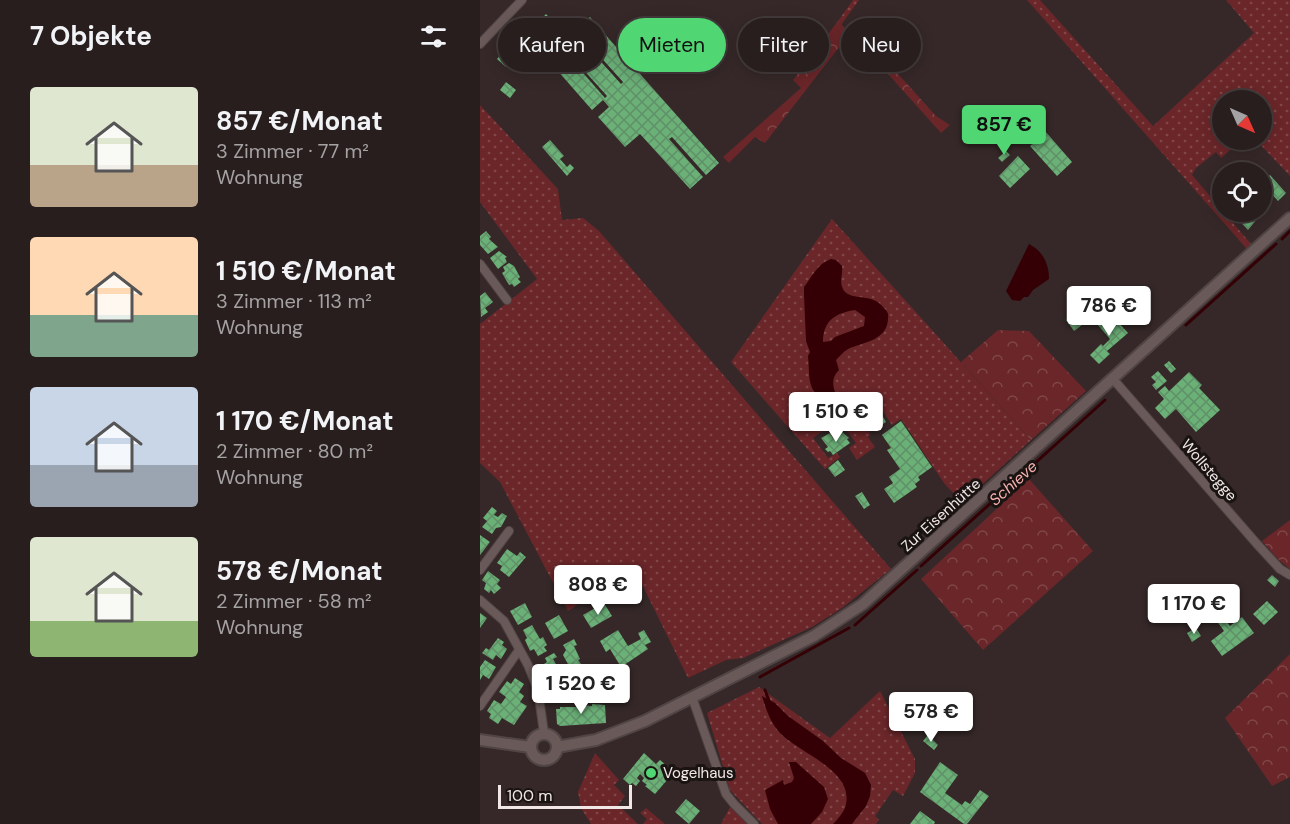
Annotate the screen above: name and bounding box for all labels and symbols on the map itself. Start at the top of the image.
north arrow [1212,90,1272,150]
pin: 857 € [962,105,1046,156]
pin: 786 € [1067,286,1151,337]
pin: 1 510 € [781,392,891,443]
street label: Wollstegge [1177,435,1241,505]
water label: Schieve [984,456,1042,510]
street label: Zur Eisenhütte [897,474,985,556]
pin: 808 € [556,565,640,616]
pin: 1 170 € [1139,584,1249,635]
pin: 1 520 € [526,664,636,715]
pin: 578 € [889,692,973,743]
place label: Vogelhaus [663,763,734,783]
marker: Vogelhaus [644,766,658,780]
scale bar [498,782,632,810]

